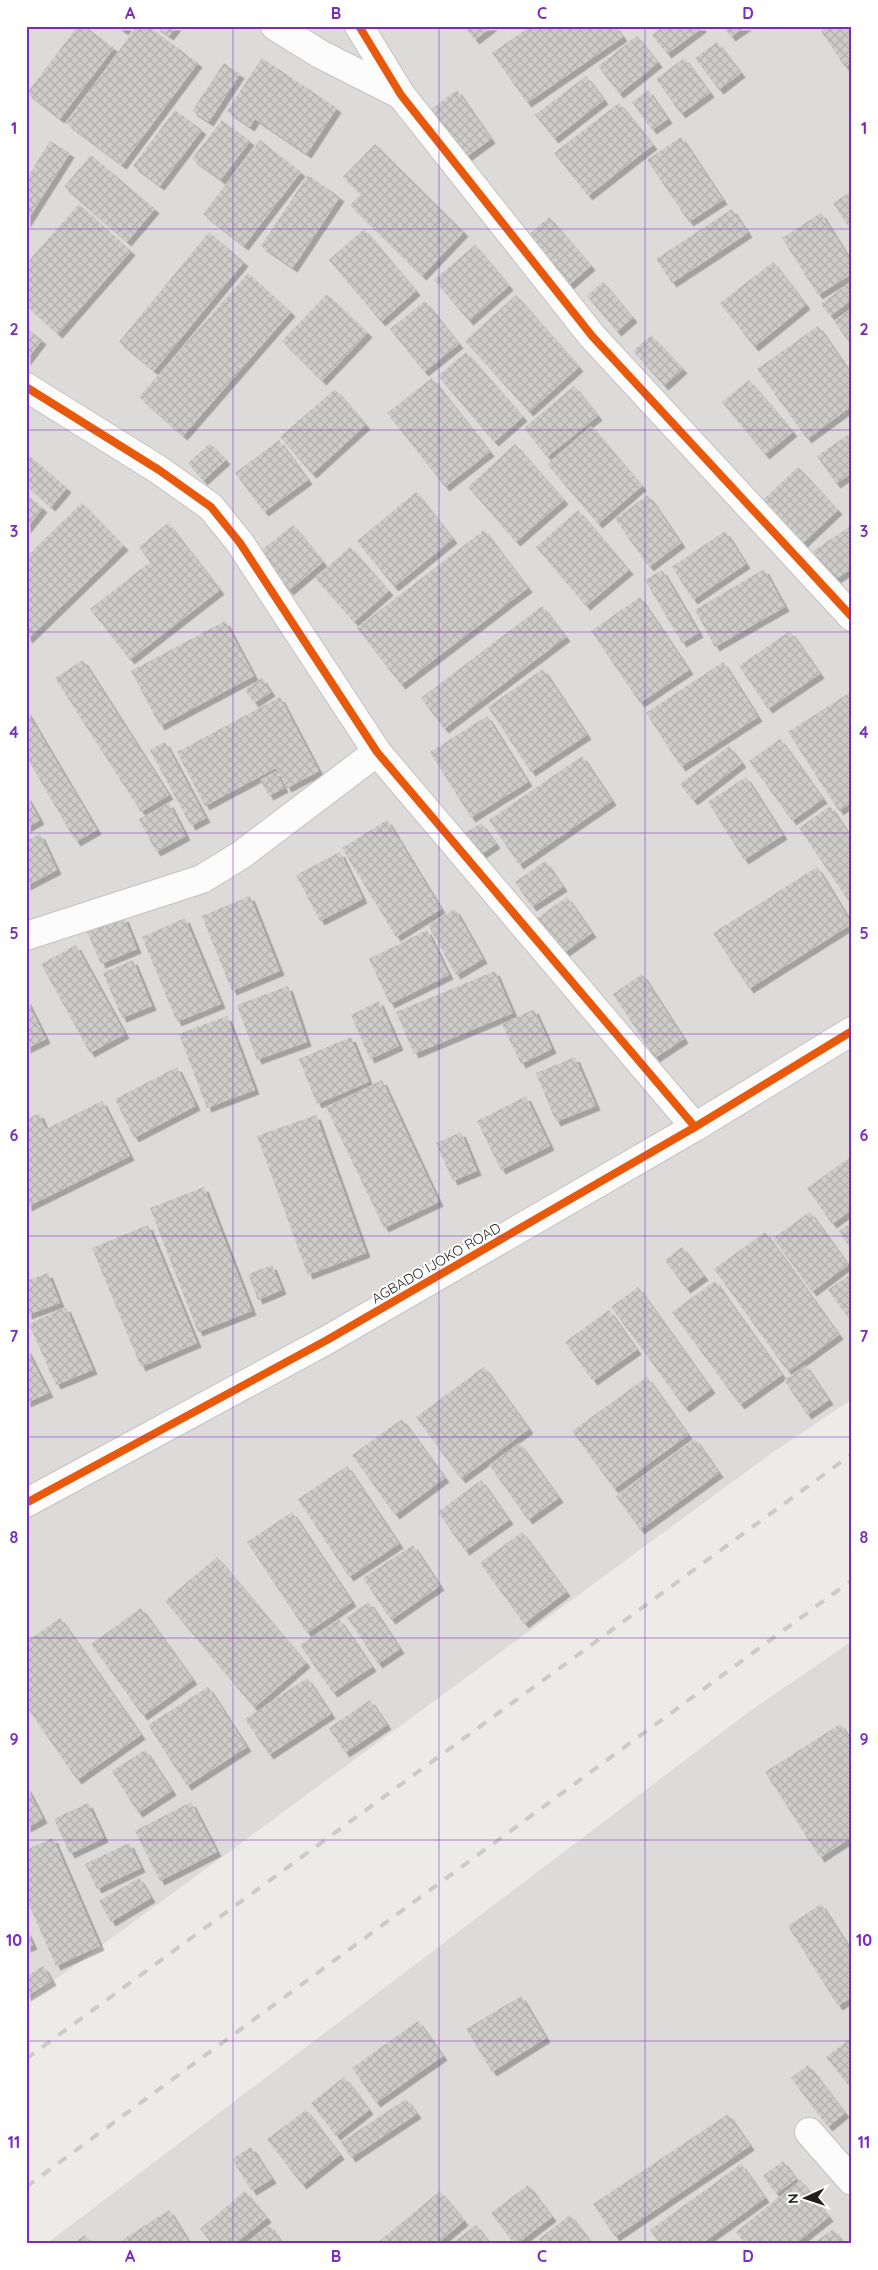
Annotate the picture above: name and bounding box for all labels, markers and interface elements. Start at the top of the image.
text: A [125,3,136,23]
text: B [331,3,341,23]
text: C [537,3,547,23]
text: D [742,3,754,23]
text: 1 [11,118,17,138]
text: 1 [861,118,867,138]
text: 2 [9,319,19,339]
text: 2 [859,319,869,339]
text: 3 [10,521,18,541]
text: 3 [860,521,868,541]
text: 4 [9,722,19,742]
text: 4 [859,722,869,742]
text: 5 [9,923,19,943]
text: 5 [859,923,869,943]
text: 6 [10,1125,19,1145]
text: 6 [860,1125,869,1145]
street label: AGBADO IJOKO ROAD [368,1219,504,1307]
text: 7 [10,1326,19,1346]
text: 7 [860,1326,869,1346]
text: 8 [10,1527,19,1547]
text: 8 [860,1527,869,1547]
text: 9 [9,1729,19,1749]
text: 9 [859,1729,869,1749]
text: 10 [6,1930,22,1950]
text: 10 [856,1930,872,1950]
text: 11 [8,2132,20,2152]
text: 11 [858,2132,870,2152]
north arrow [780,2172,830,2222]
text: N [784,2193,802,2204]
text: A [125,2246,136,2266]
text: B [331,2246,341,2266]
text: C [537,2246,547,2266]
text: D [742,2246,754,2266]

